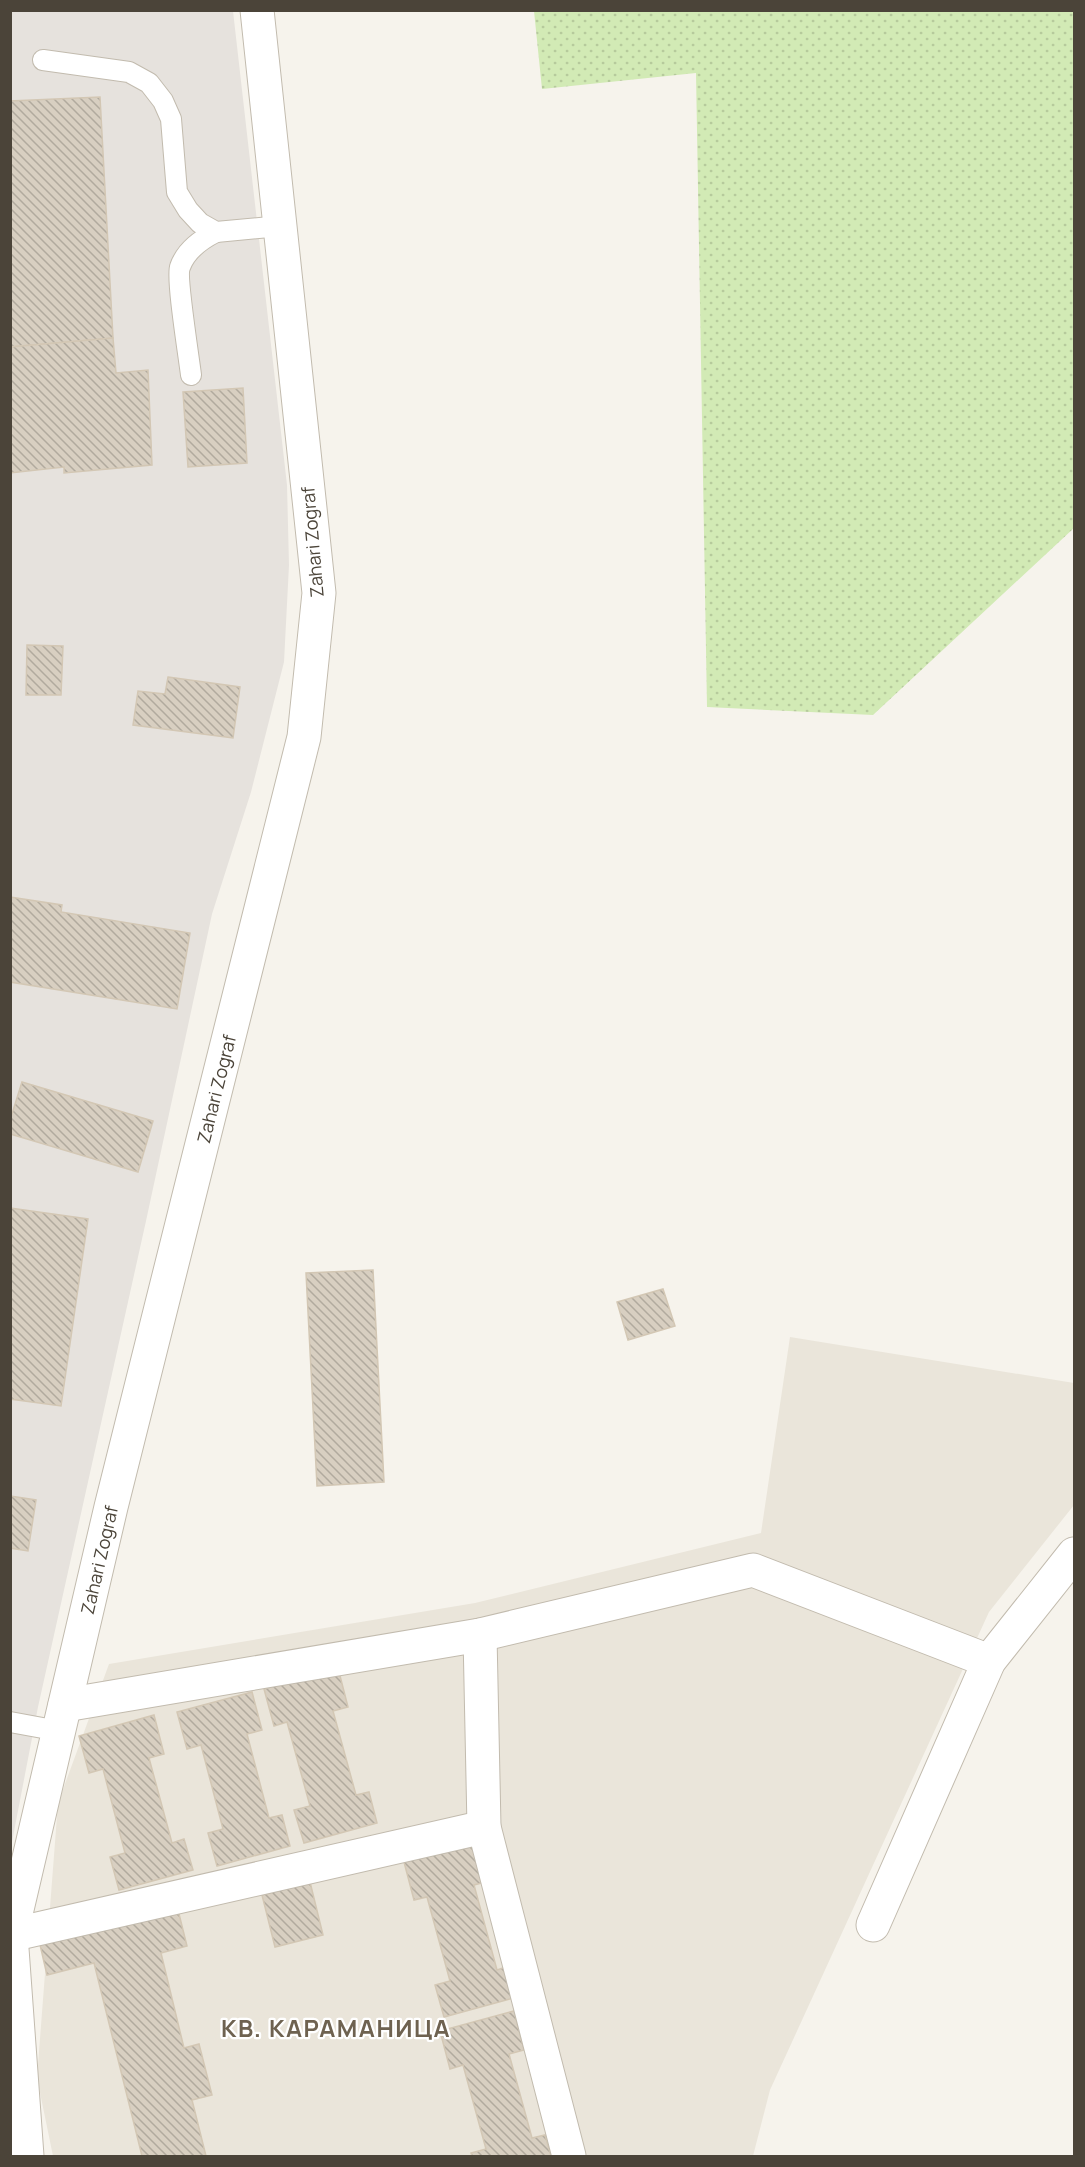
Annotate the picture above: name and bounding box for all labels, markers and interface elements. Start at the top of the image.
street label: Zahari Zograf [295,485,329,598]
street label: Zahari Zograf [191,1032,241,1146]
street label: Zahari Zograf [75,1503,123,1617]
district label: КВ. КАРАМАНИЦА [221,2011,451,2044]

